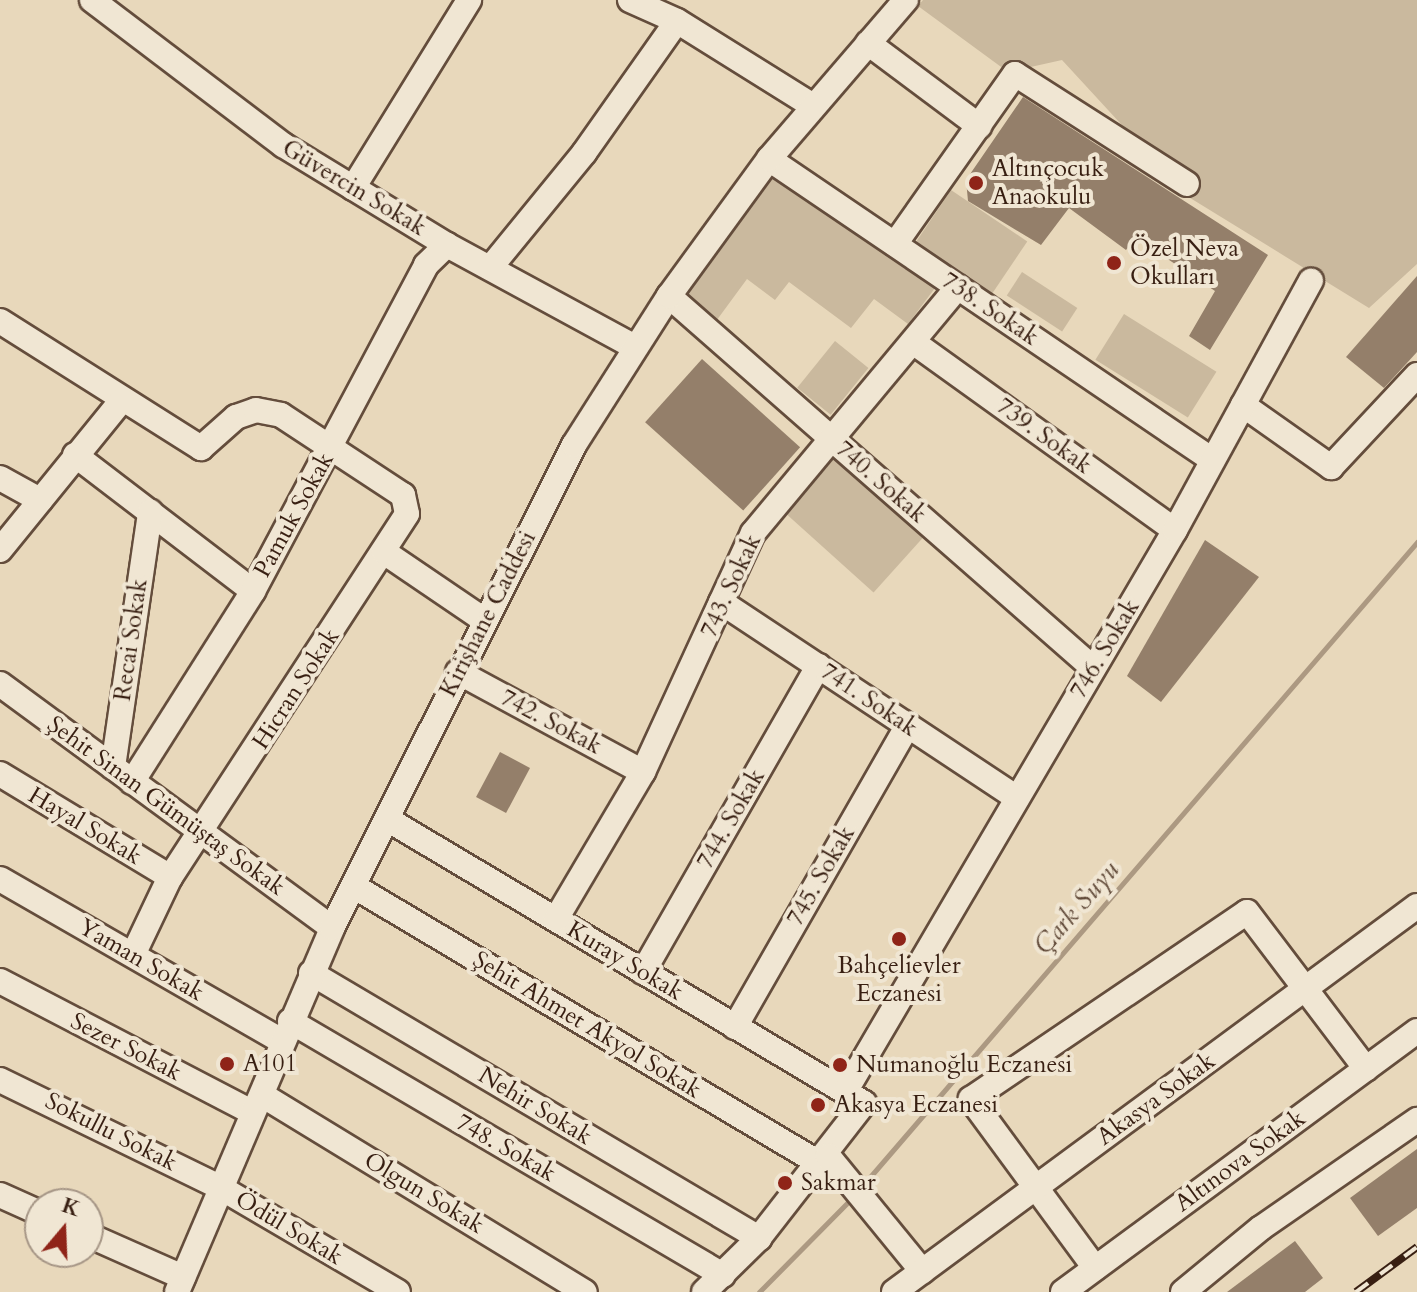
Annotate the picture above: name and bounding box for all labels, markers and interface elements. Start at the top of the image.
street label: Güvercin Sokak [277,134,431,242]
place label: Altınçocuk Anaokulu [992,155,1104,211]
marker: Altınçocuk Anaokulu [967,174,985,192]
place label: Özel Neva Okulları [1130,235,1239,291]
marker: Özel Neva Okulları [1105,254,1123,272]
street label: 738. Sokak [936,266,1044,352]
street label: 739. Sokak [991,392,1097,480]
street label: 740. Sokak [830,435,932,529]
street label: Pamuk Sokak [248,448,340,582]
street label: Kirişhane Caddesi [434,526,542,702]
street label: 743. Sokak [695,530,767,642]
street label: Recai Sokak [108,577,154,703]
street label: 746. Sokak [1064,594,1146,704]
street label: Hicran Sokak [246,623,346,755]
street label: 741. Sokak [815,657,923,743]
street label: 742. Sokak [495,683,607,761]
street label: Şehit Sinan Gümüştaş Sokak [42,710,290,902]
street label: 744. Sokak [691,764,771,874]
street label: Hayal Sokak [23,781,147,871]
street label: 745. Sokak [781,821,861,931]
water label: Çark Suyu [1028,855,1126,961]
street label: Yaman Sokak [73,913,209,1007]
street label: Kuray Sokak [562,915,688,1007]
marker: Bahçelievler Eczanesi [890,930,908,948]
street label: Şehit Ahmet Akyol Sokak [468,945,706,1105]
place label: Bahçelievler Eczanesi [837,952,961,1008]
street label: Sezer Sokak [66,1007,186,1087]
street label: Akasya Sokak [1091,1047,1221,1151]
place label: A101 [243,1050,297,1078]
place label: Numanoğlu Eczanesi [856,1051,1072,1079]
marker: A101 [218,1055,236,1073]
marker: Numanoğlu Eczanesi [831,1056,849,1074]
street label: Nehir Sokak [473,1061,597,1151]
street label: Sokullu Sokak [40,1087,182,1177]
place label: Akasya Eczanesi [834,1091,998,1119]
marker: Akasya Eczanesi [809,1096,827,1114]
street label: Altınova Sokak [1169,1104,1311,1218]
street label: 748. Sokak [451,1108,561,1188]
street label: Olgun Sokak [359,1146,489,1240]
place label: Sakmar [801,1169,876,1197]
marker: Sakmar [776,1174,794,1192]
street label: Ödül Sokak [230,1185,348,1271]
north arrow [24,1188,104,1268]
text: K [58,1190,84,1224]

